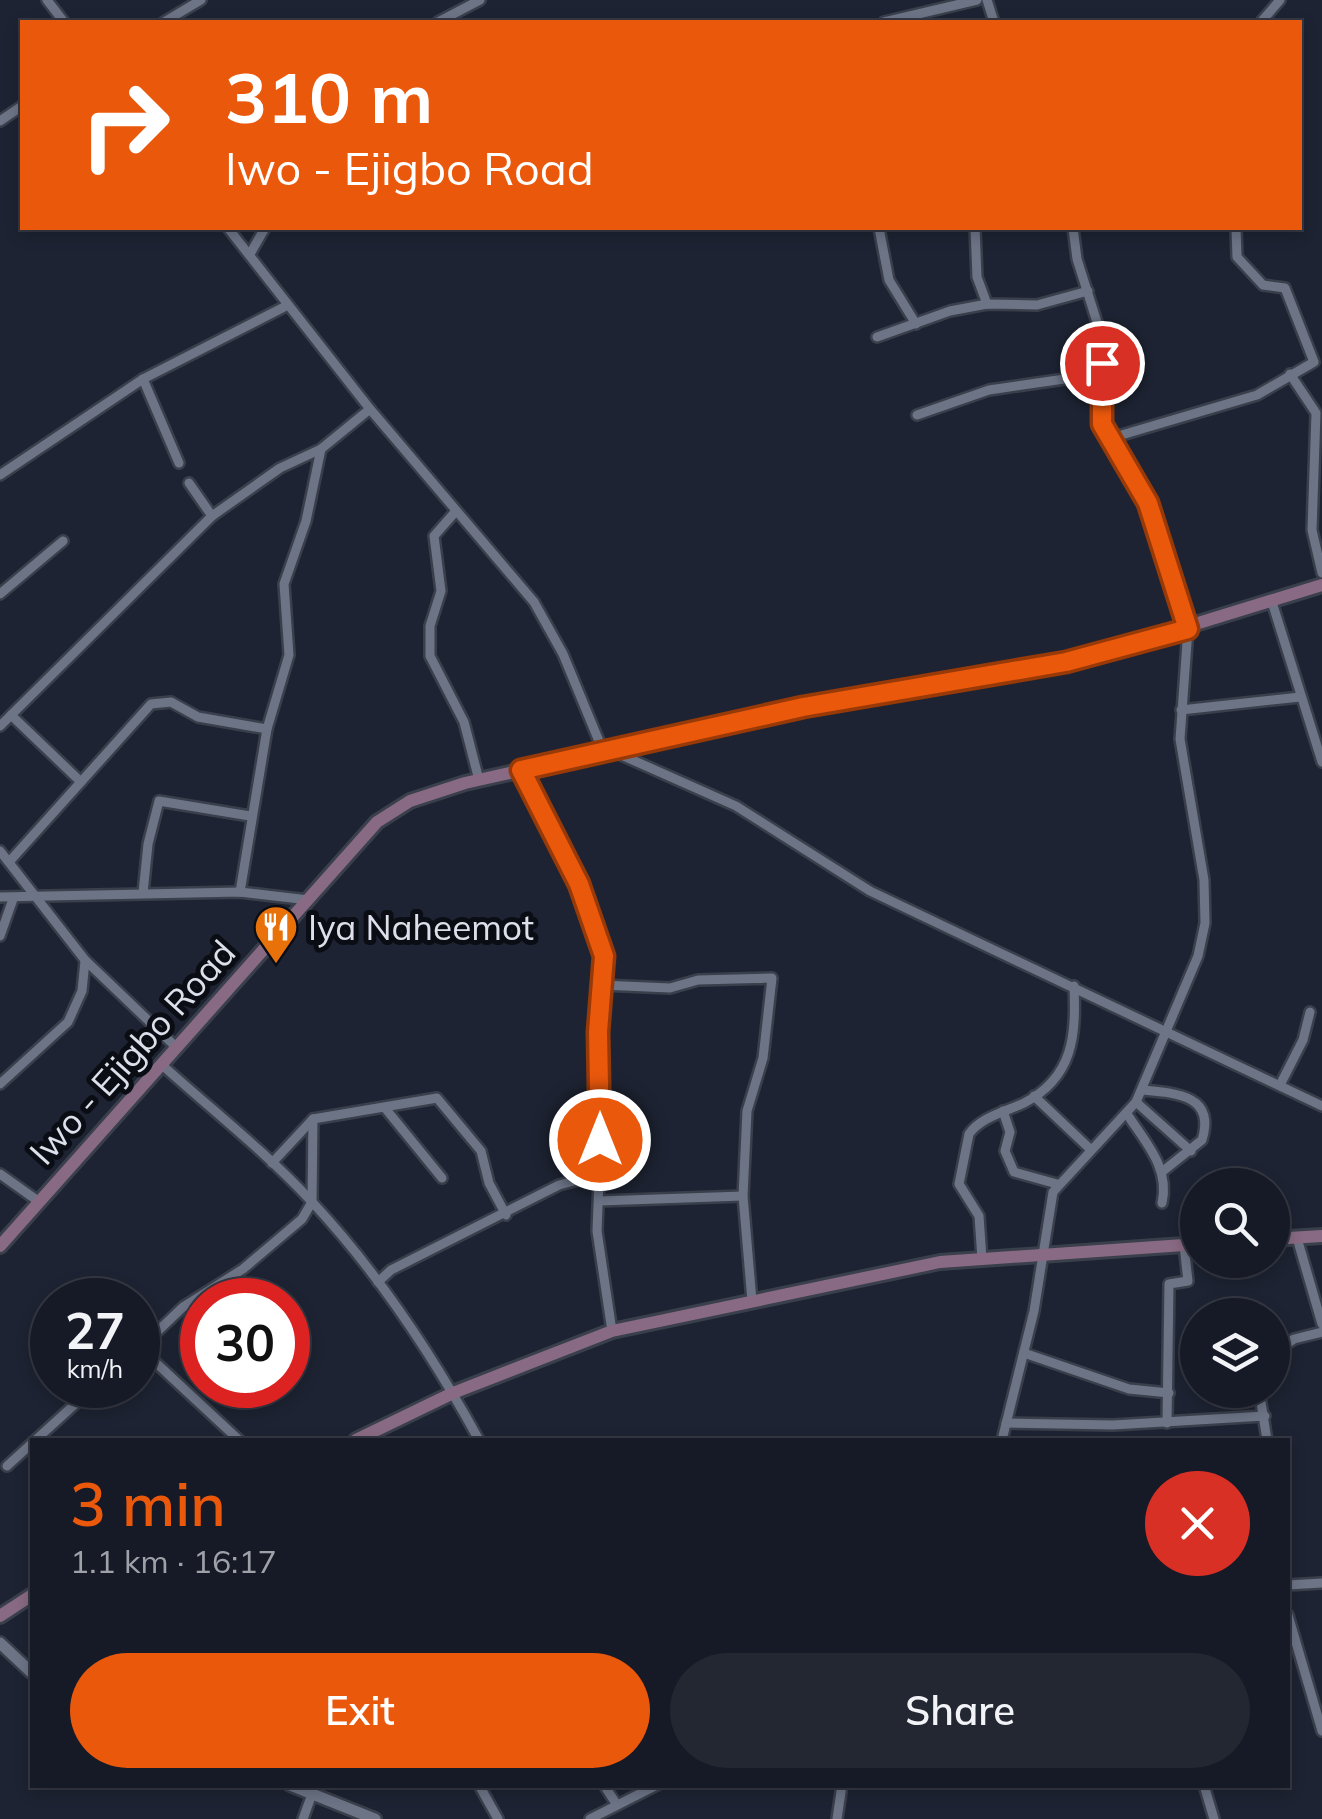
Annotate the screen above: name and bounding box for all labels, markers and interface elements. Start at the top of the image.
text: 310 m [225,53,433,141]
icon: right [60,60,190,190]
text: Iwo - Ejigbo Road [225,140,594,196]
pin [1060,321,1145,406]
icon: arrive [1075,336,1130,391]
restaurant icon: Iya Naheemot [253,904,299,965]
place label: Iya Naheemot [308,905,534,949]
street label: Iwo - Ejigbo Road [20,931,244,1173]
position arrow [548,1088,652,1192]
map controls [1180,1168,1290,1408]
button: search [1180,1168,1290,1278]
speed limit sign: 30 [180,1278,310,1408]
button: layers [1180,1298,1290,1408]
text: 27 [65,1299,125,1362]
text: km/h [67,1353,123,1384]
text: 3 min [70,1466,226,1541]
button: close [1145,1471,1250,1576]
text: 1.1 km · 16:17 [70,1541,277,1581]
button: Exit [70,1653,650,1768]
button: Share [670,1653,1250,1768]

